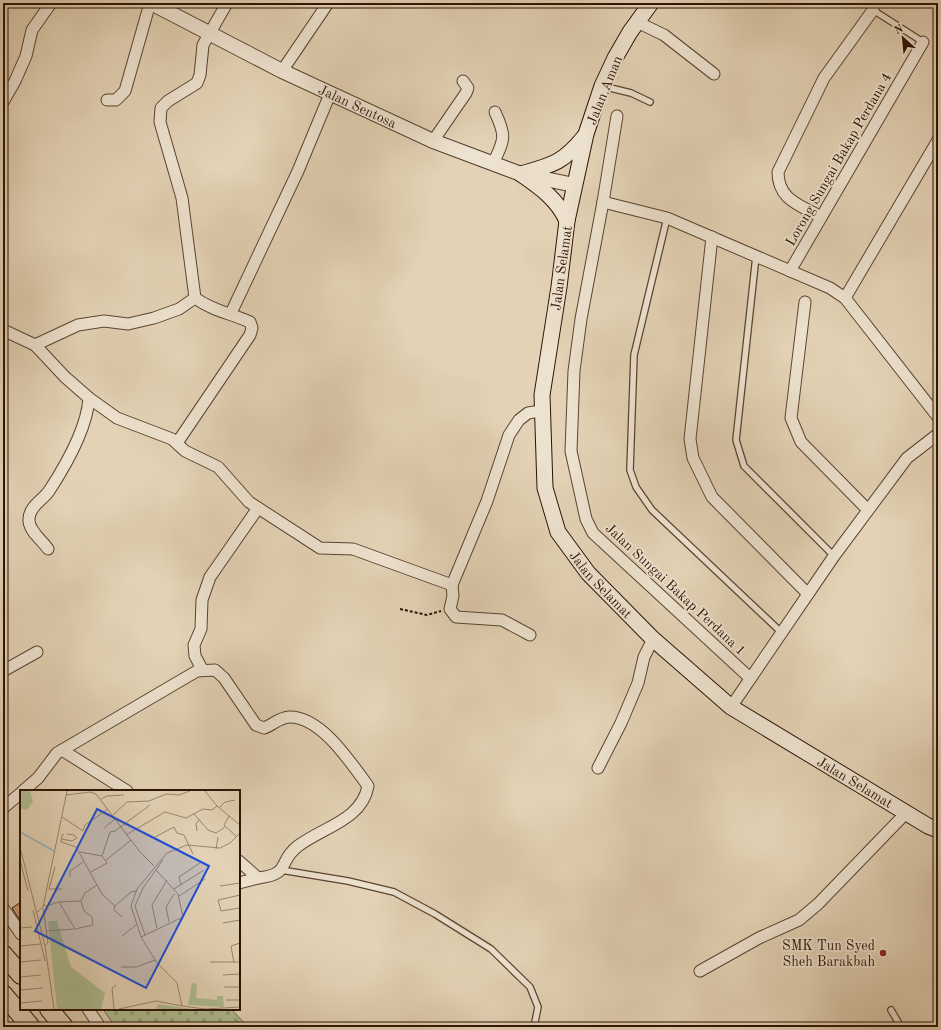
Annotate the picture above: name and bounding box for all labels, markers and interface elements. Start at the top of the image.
north arrow [883,18,923,58]
text: N [893,23,906,37]
street label: Jalan Aman [585,54,625,127]
street label: Lorong Sungai Bakap Perdana 4 [783,70,894,249]
street label: Jalan Sentosa [316,83,398,131]
street label: Jalan Selamat [549,225,575,311]
street label: Jalan Sungai Bakap Perdana 1 [602,521,748,658]
street label: Jalan Selamat [566,549,634,621]
street label: Jalan Selamat [814,755,895,811]
inset map [20,790,240,1010]
place label: SMK Tun Syed Sheh Barakbah [782,939,875,969]
marker: SMK Tun Syed Sheh Barakbah [878,948,888,958]

